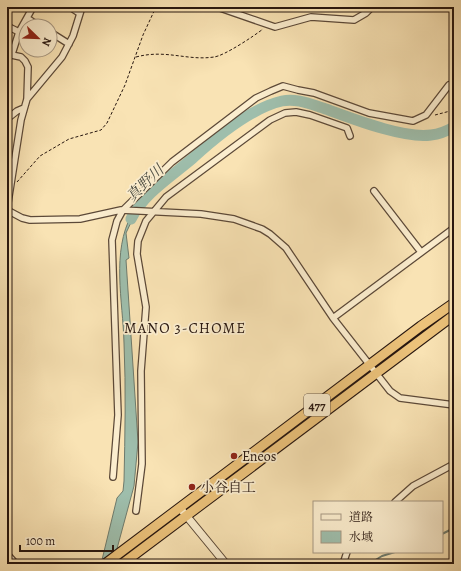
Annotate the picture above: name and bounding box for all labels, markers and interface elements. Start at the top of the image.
north arrow [18,18,58,58]
text: N [38,35,55,48]
water label: 真野川 [122,159,170,206]
district label: MANO 3-CHOME [124,318,246,338]
road number: 477 [304,394,330,416]
place label: Eneos [242,447,276,466]
marker: Eneos [229,451,239,461]
place label: 小谷自工 [200,478,256,497]
marker: 小谷自工 [187,482,197,492]
legend [313,501,443,553]
text: 道路 [349,509,373,525]
scale bar [20,527,113,553]
text: 水域 [349,529,373,545]
text: 100 m [26,533,55,549]

